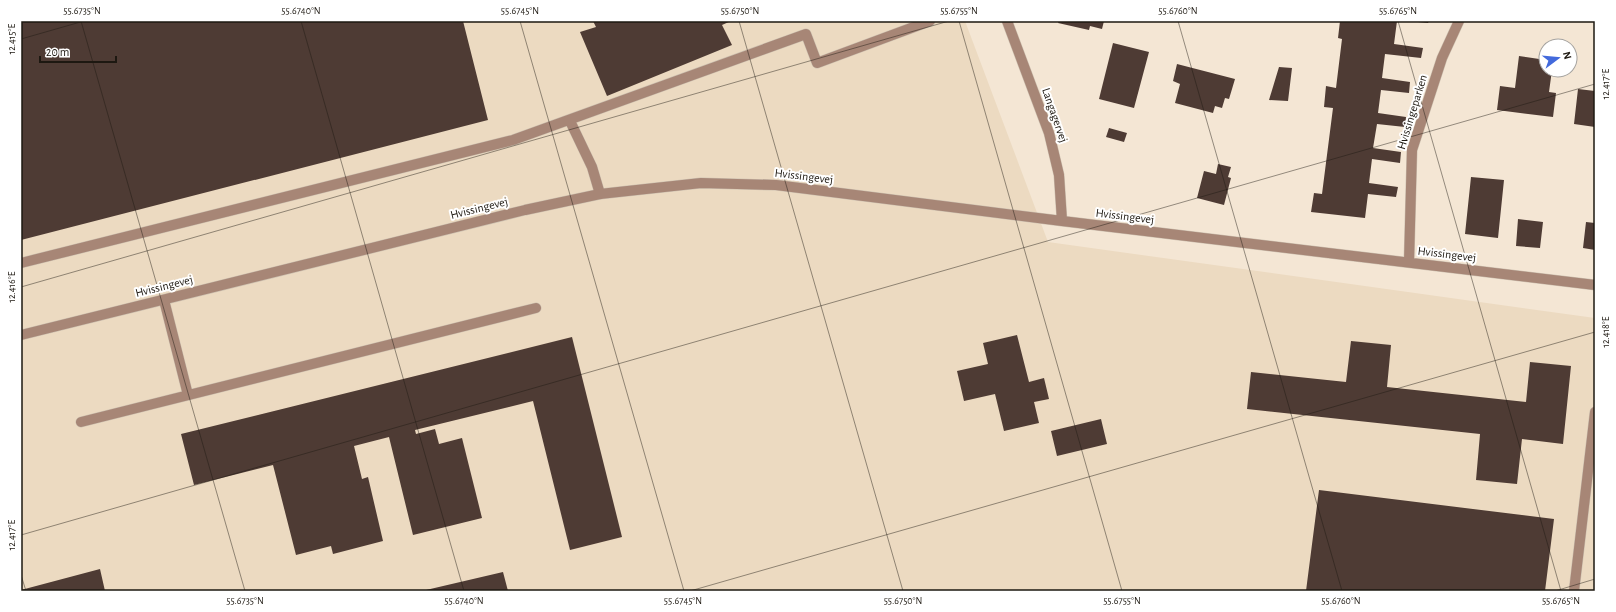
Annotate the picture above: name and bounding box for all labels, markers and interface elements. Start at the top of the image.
text: 55.6735°N [63,6,101,16]
text: 55.6740°N [281,6,321,16]
text: 55.6745°N [501,6,539,16]
text: 55.6750°N [721,6,759,16]
text: 55.6755°N [940,6,978,16]
text: 55.6760°N [1158,6,1198,16]
text: 55.6765°N [1379,6,1417,16]
text: 12.415°E [7,24,17,54]
scale bar [40,38,116,64]
north arrow [1538,38,1578,78]
text: 20 m [46,46,69,58]
text: N [1561,50,1573,61]
text: 12.417°E [1601,69,1611,99]
street label: Hvissingeparken [1395,73,1429,151]
street label: Langagervej [1039,86,1070,144]
street label: Hvissingevej [774,166,834,187]
street label: Hvissingevej [449,195,509,222]
street label: Hvissingevej [1095,206,1155,227]
street label: Hvissingevej [1417,244,1477,265]
text: 12.416°E [7,271,17,302]
street label: Hvissingevej [134,273,194,300]
text: 12.418°E [1601,316,1611,348]
text: 12.417°E [7,520,17,550]
text: 55.6735°N [226,596,264,606]
text: 55.6740°N [444,596,484,606]
text: 55.6745°N [664,596,702,606]
text: 55.6750°N [884,596,922,606]
text: 55.6755°N [1103,596,1141,606]
text: 55.6760°N [1321,596,1361,606]
text: 55.6765°N [1542,596,1580,606]

